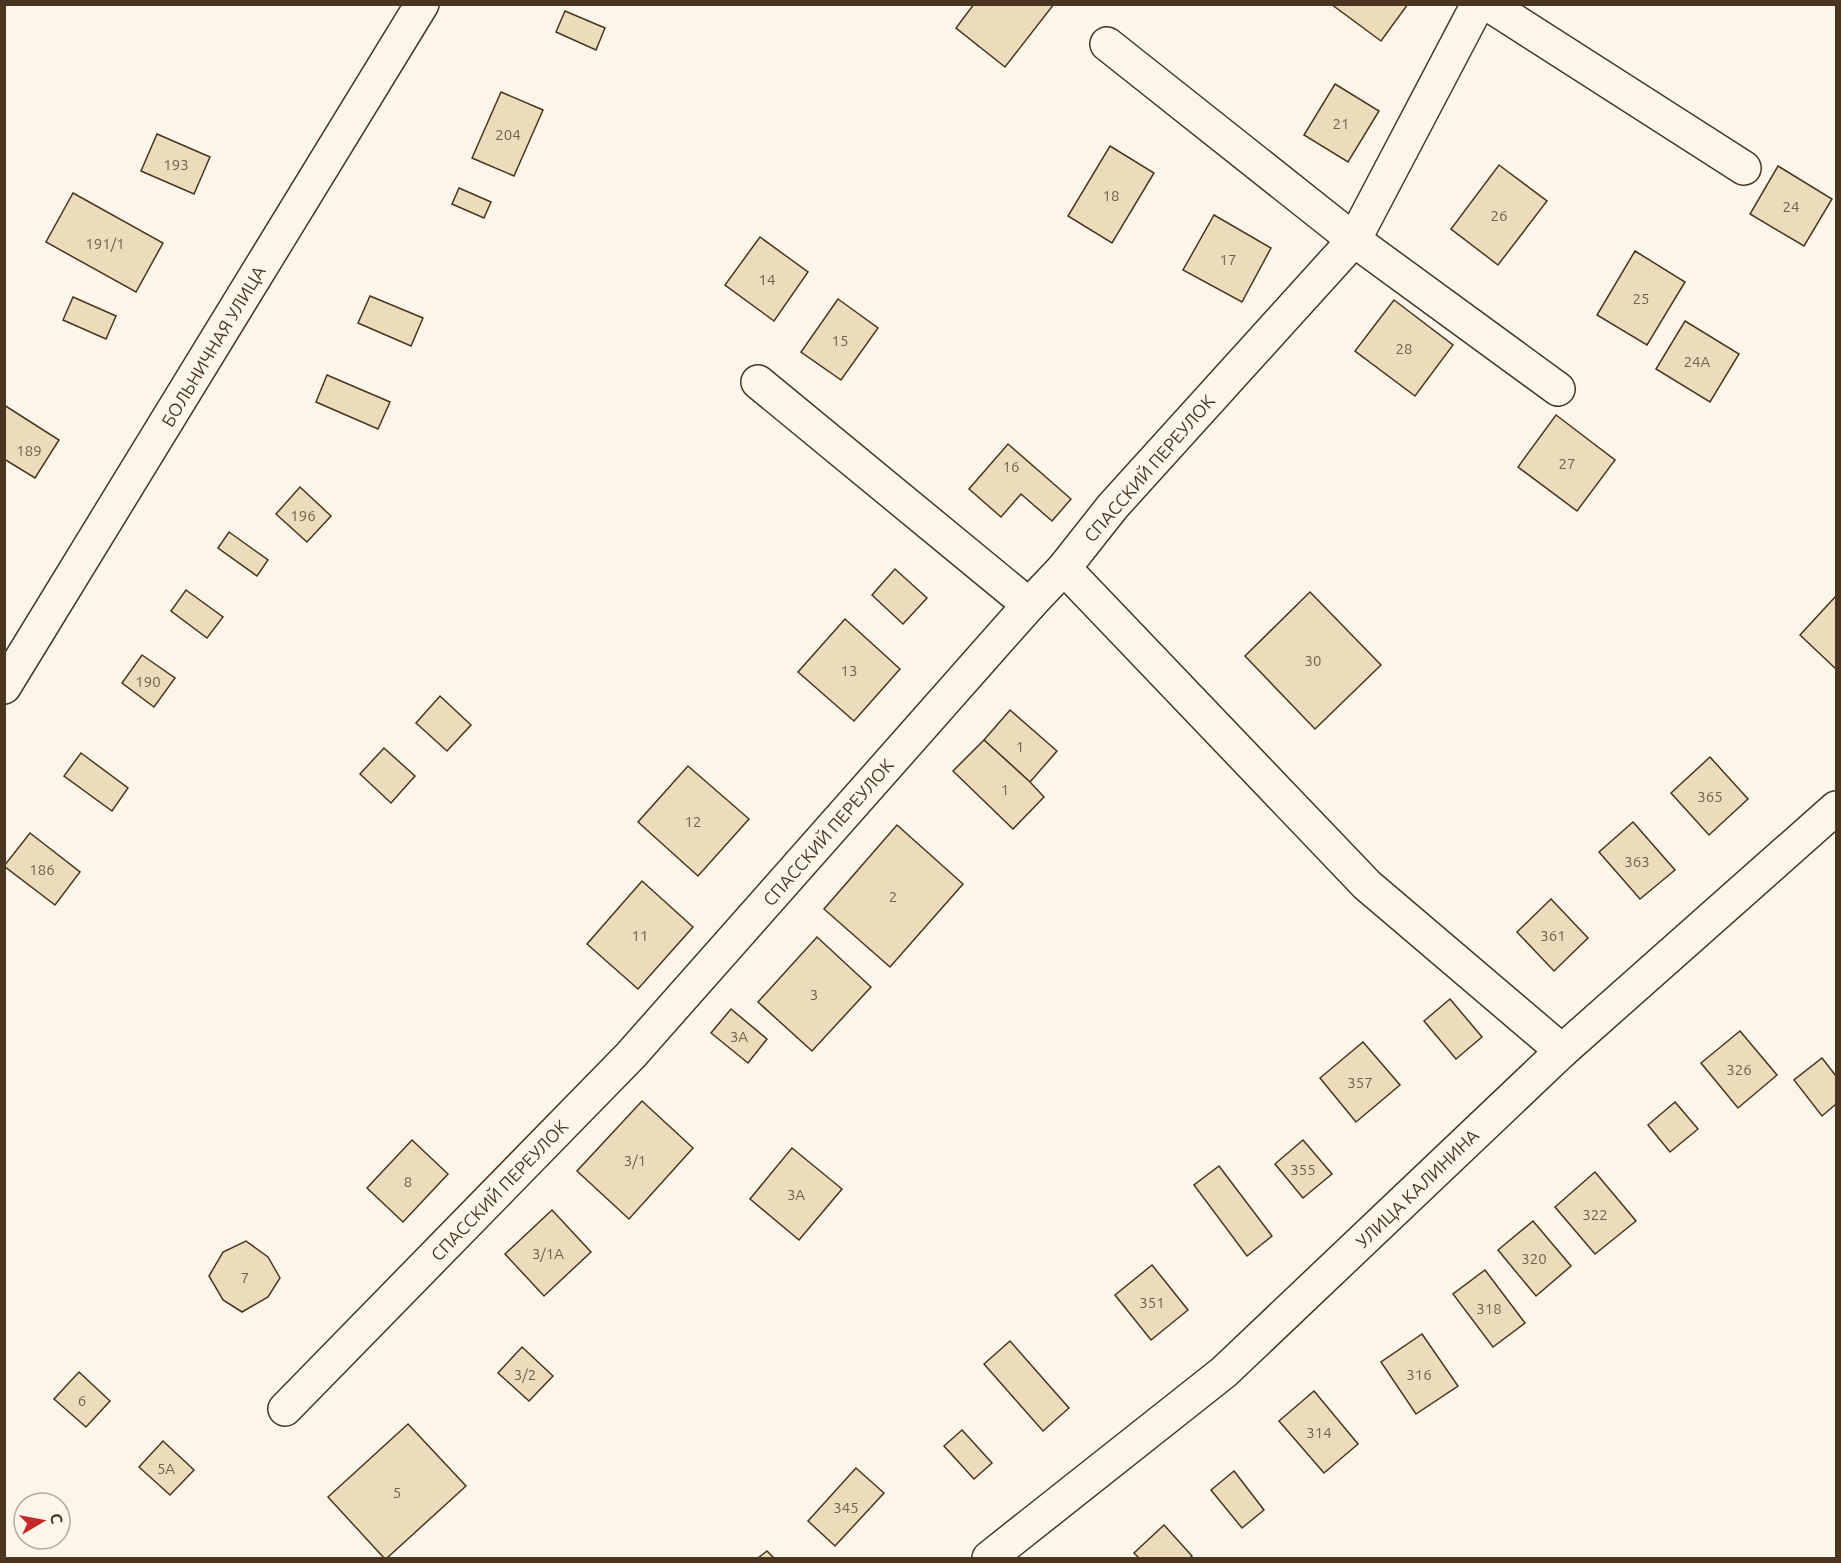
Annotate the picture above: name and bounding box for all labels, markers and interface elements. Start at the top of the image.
house number: 21 [1333,115,1349,132]
house number: 204 [495,126,521,143]
house number: 193 [163,156,189,173]
house number: 18 [1103,187,1119,204]
house number: 24 [1783,198,1799,215]
house number: 26 [1491,207,1507,224]
house number: 191/1 [85,235,125,252]
house number: 17 [1220,251,1236,268]
street label: БОЛЬНИЧНАЯ УЛИЦА [157,262,269,430]
house number: 14 [759,271,775,288]
house number: 25 [1633,290,1649,307]
house number: 15 [832,332,848,349]
house number: 28 [1396,340,1412,357]
house number: 24А [1684,353,1711,370]
street label: СПАССКИЙ ПЕРЕУЛОК [1080,390,1218,546]
house number: 189 [16,442,42,459]
house number: 27 [1559,455,1575,472]
house number: 16 [1003,458,1019,475]
house number: 196 [290,507,316,524]
house number: 30 [1305,652,1321,669]
house number: 13 [841,662,857,679]
house number: 190 [135,673,161,690]
house number: 1 [1016,738,1024,755]
street label: СПАССКИЙ ПЕРЕУЛОК [759,754,897,910]
house number: 1 [1001,781,1009,798]
house number: 365 [1697,788,1723,805]
house number: 12 [685,813,701,830]
house number: 363 [1624,853,1650,870]
house number: 186 [29,861,55,878]
house number: 2 [889,888,897,905]
house number: 11 [632,927,648,944]
house number: 361 [1540,927,1566,944]
house number: 3 [810,986,818,1003]
house number: 3А [730,1028,748,1045]
house number: 326 [1726,1061,1752,1078]
house number: 357 [1347,1074,1373,1091]
street label: СПАССКИЙ ПЕРЕУЛОК [427,1115,572,1265]
street label: УЛИЦА КАЛИНИНА [1352,1124,1482,1251]
house number: 3/1 [624,1152,646,1169]
house number: 355 [1290,1161,1316,1178]
house number: 8 [404,1173,412,1190]
house number: 3А [787,1186,805,1203]
house number: 322 [1582,1206,1608,1223]
house number: 3/1А [532,1245,564,1262]
house number: 320 [1521,1250,1547,1267]
house number: 7 [241,1269,249,1286]
house number: 351 [1139,1294,1165,1311]
house number: 318 [1476,1300,1502,1317]
house number: 3/2 [514,1366,536,1383]
house number: 316 [1406,1366,1432,1383]
house number: 6 [78,1392,86,1409]
house number: 314 [1306,1424,1332,1441]
house number: 5А [157,1460,175,1477]
house number: 5 [393,1484,401,1501]
north arrow [12,1491,72,1551]
house number: 345 [833,1499,859,1516]
text: С [47,1512,67,1525]

